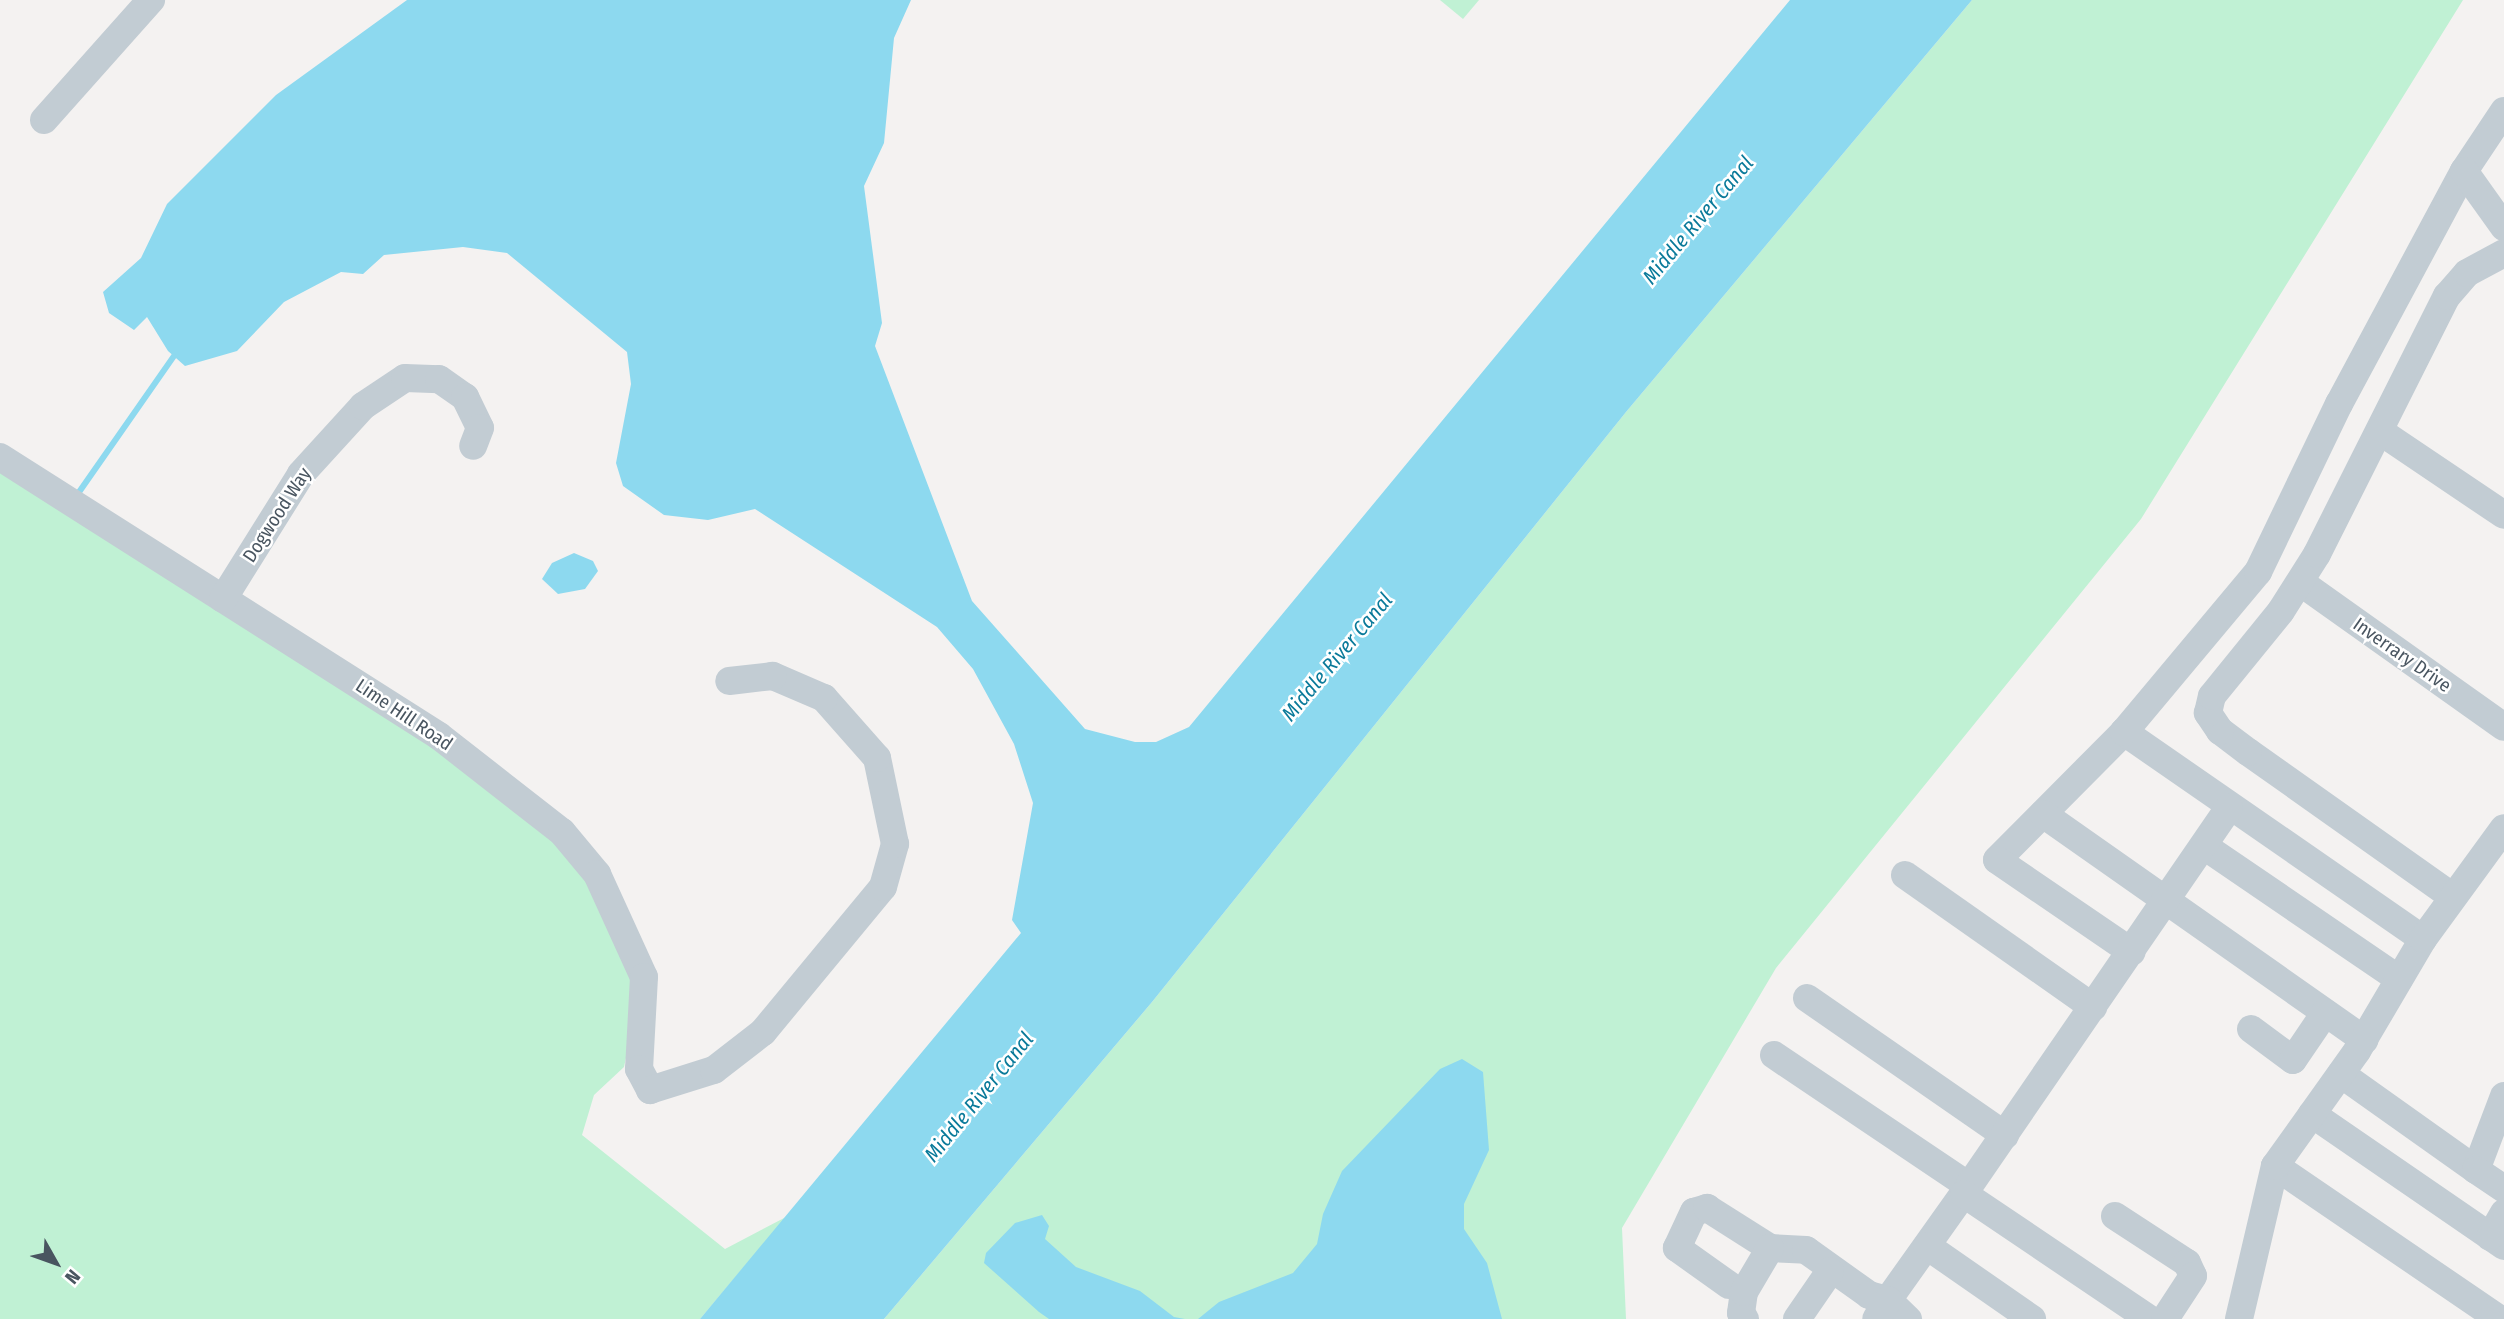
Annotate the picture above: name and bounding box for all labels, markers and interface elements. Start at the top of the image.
water label: Middle River Canal [1637,151,1759,289]
street label: Dogwood Way [238,463,316,567]
water label: Middle River Canal [1276,588,1398,726]
street label: Inverrary Drive [2349,613,2455,697]
street label: Lime Hill Road [351,674,457,756]
water label: Middle River Canal [919,1027,1039,1167]
north arrow [21,1228,91,1298]
text: N [60,1265,85,1289]

